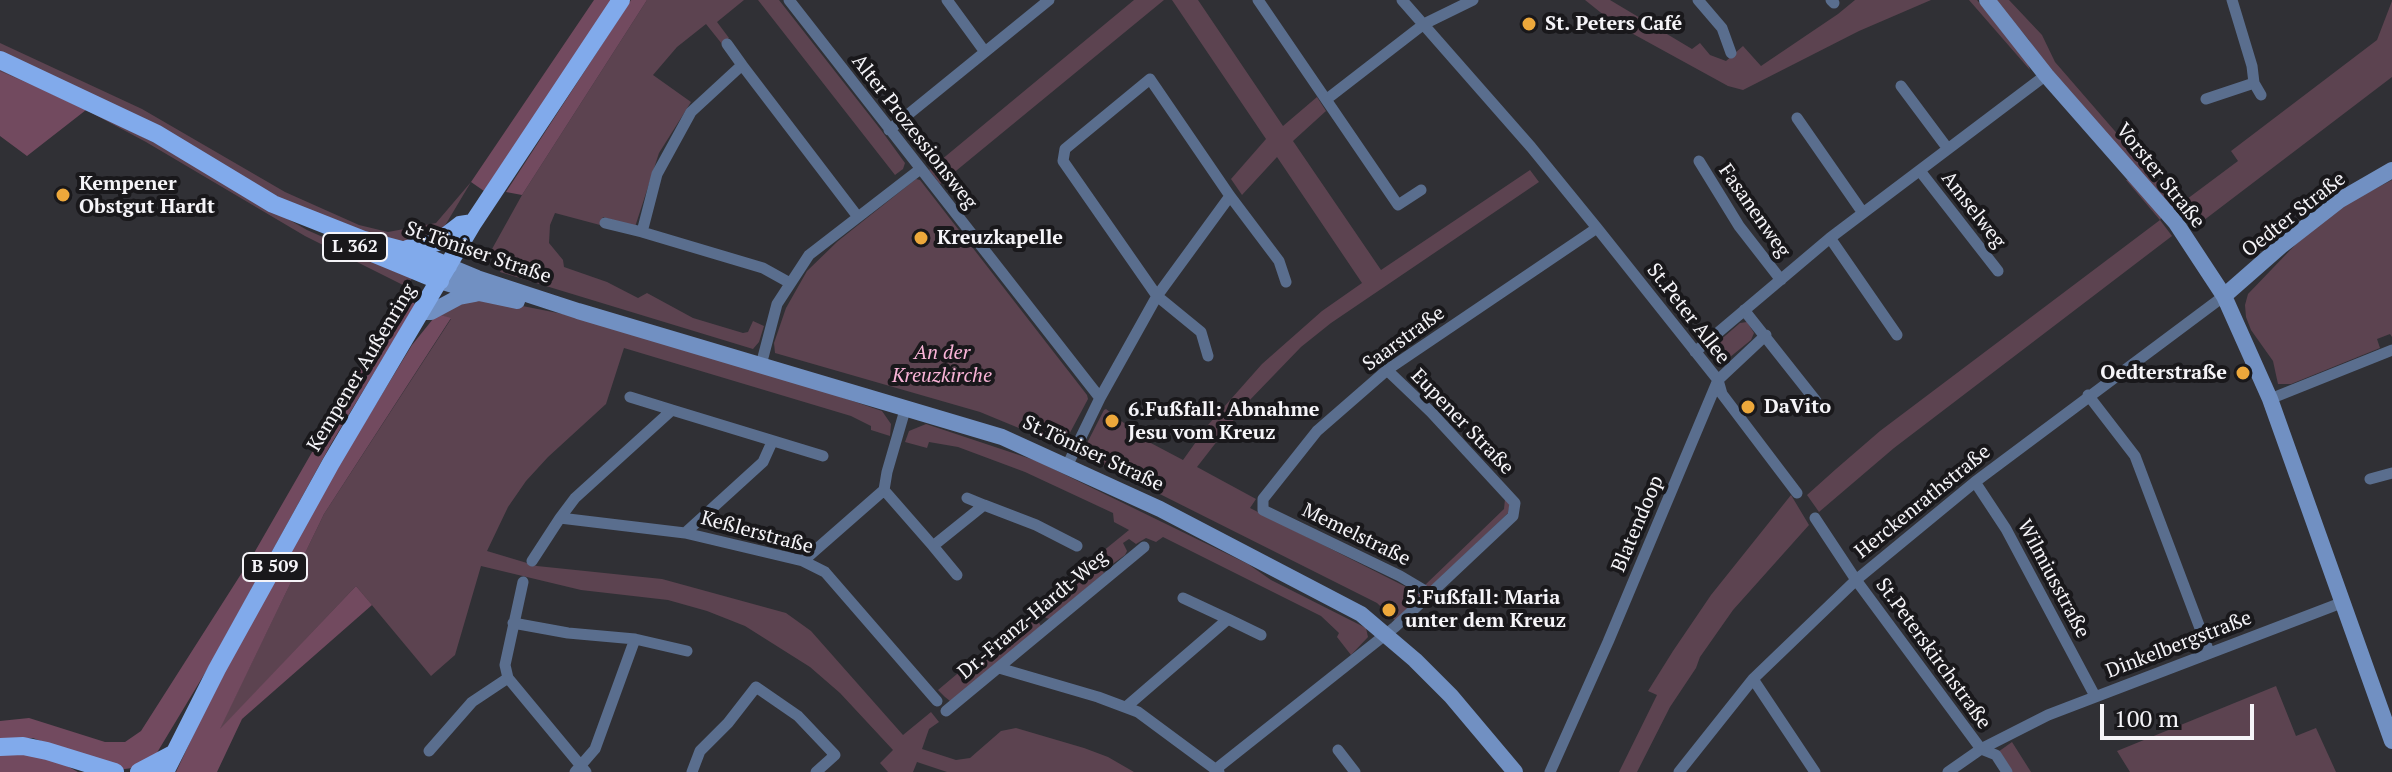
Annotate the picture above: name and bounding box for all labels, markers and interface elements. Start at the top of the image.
place label: St. Peters Café [1545,12,1682,36]
marker: St. Peters Café [1520,15,1538,33]
street label: Alter Prozessionsweg [846,50,982,214]
street label: Vorster Straße [2110,119,2210,233]
street label: Fasanenweg [1713,160,1795,262]
street label: Amselweg [1936,167,2010,253]
street label: Oedter Straße [2237,167,2351,263]
place label: Kempener Obstgut Hardt [79,172,215,219]
marker: Kempener Obstgut Hardt [54,186,72,204]
street label: St.Töniser Straße [402,217,554,289]
place label: Kreuzkapelle [937,226,1063,250]
marker: Kreuzkapelle [912,229,930,247]
road number: L 362 [323,233,387,261]
street label: St.Peter Allee [1641,259,1735,369]
street label: Kempener Außenring [303,280,421,456]
street label: Saarstraße [1358,301,1450,377]
park label: An der Kreuzkirche [892,341,992,388]
place label: Oedterstraße [2100,361,2227,385]
street label: Eupener Straße [1406,364,1518,480]
marker: Oedterstraße [2234,364,2252,382]
place label: DaVito [1764,395,1831,419]
place label: 6.Fußfall: Abnahme Jesu vom Kreuz [1128,398,1320,445]
marker: DaVito [1739,398,1757,416]
street label: St.Töniser Straße [1019,411,1167,497]
marker: 6.Fußfall: Abnahme Jesu vom Kreuz [1103,412,1121,430]
street label: Herckenrathstraße [1850,440,1996,564]
street label: Blatendoop [1607,472,1669,576]
street label: Memelstraße [1298,498,1414,572]
street label: Keßlerstraße [698,506,816,560]
street label: Wilmiusstraße [2012,516,2094,642]
street label: Dr.-Franz-Hardt-Weg [953,545,1113,685]
road number: B 509 [243,553,307,581]
street label: St.Peterskirchstraße [1870,574,1996,734]
place label: 5.Fußfall: Maria unter dem Kreuz [1405,586,1566,633]
marker: 5.Fußfall: Maria unter dem Kreuz [1380,601,1398,619]
street label: Dinkelbergstraße [2103,606,2255,684]
scale bar [2104,688,2258,738]
text: 100 m [2114,702,2179,734]

